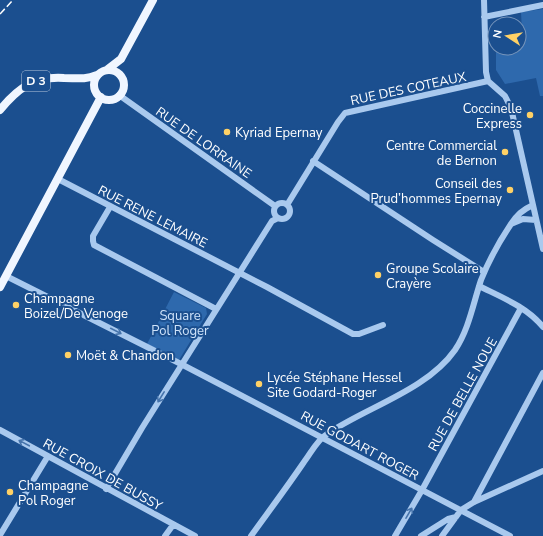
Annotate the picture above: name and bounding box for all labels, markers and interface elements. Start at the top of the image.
north arrow [487,16,527,56]
text: N [490,28,506,40]
street label: RUE DES COTEAUX [349,68,468,110]
road number: D 3 [22,71,50,91]
place label: Coccinelle Express [463,100,522,133]
street label: RUE DE LORRAINE [152,103,255,183]
marker: Coccinelle Express [525,110,535,120]
place label: Kyriad Epernay [235,124,323,142]
marker: Kyriad Epernay [222,127,232,137]
place label: Centre Commercial de Bernon [386,137,497,170]
marker: Centre Commercial de Bernon [500,147,510,157]
place label: Conseil des Prud’hommes Epernay [370,175,502,208]
street label: RUE RENE LEMAIRE [95,181,210,252]
marker: Conseil des Prud’hommes Epernay [505,185,515,195]
place label: Groupe Scolaire Crayère [386,260,479,293]
marker: Groupe Scolaire Crayère [373,270,383,280]
place label: Champagne Boizel/De Venoge [24,290,128,323]
marker: Champagne Boizel/De Venoge [11,300,21,310]
park label: Square Pol Roger [151,307,209,340]
one-way arrow [110,328,122,336]
street label: RUE DE BELLE NOUE [424,334,502,455]
place label: Moёt & Chandon [76,347,174,365]
marker: Moёt & Chandon [63,350,73,360]
place label: Lycée Stéphane Hessel Site Godard-Roger [267,369,402,402]
marker: Lycée Stéphane Hessel Site Godard-Roger [254,379,264,389]
one-way arrow [157,391,165,402]
street label: RUE GODART ROGER [297,407,422,485]
street label: RUE CROIX DE BUSSY [40,435,166,515]
one-way arrow [18,439,30,446]
place label: Champagne Pol Roger [18,477,89,510]
marker: Champagne Pol Roger [5,487,15,497]
one-way arrow [405,507,413,519]

